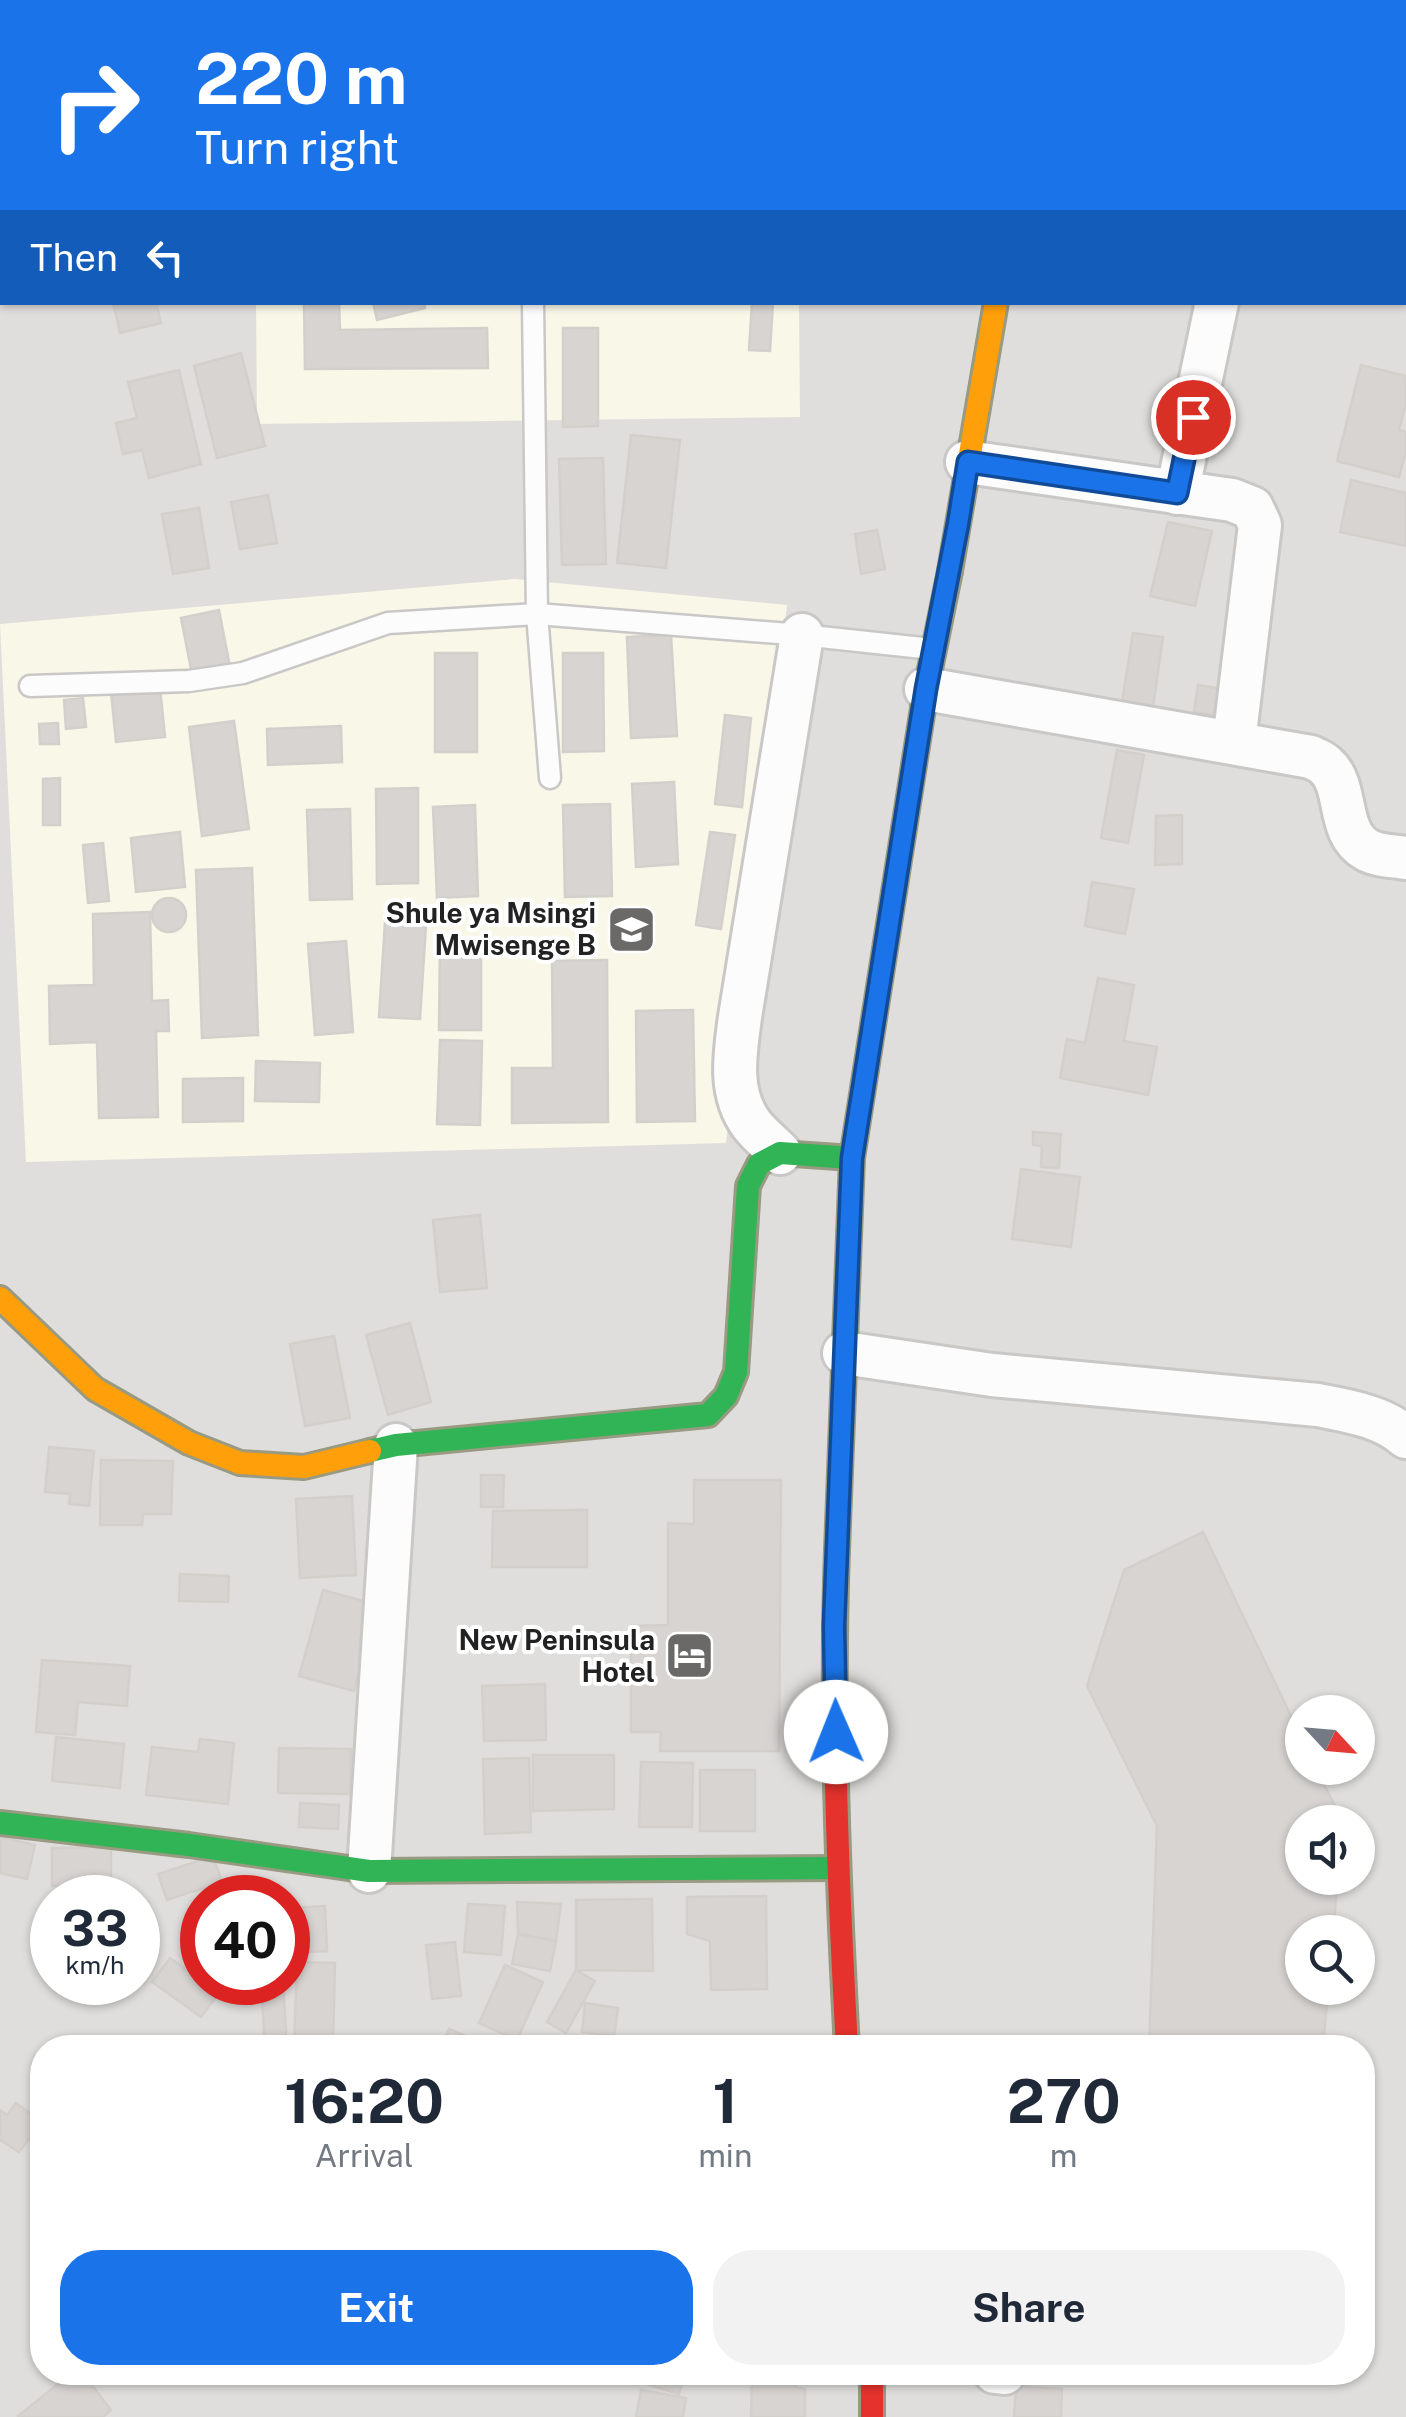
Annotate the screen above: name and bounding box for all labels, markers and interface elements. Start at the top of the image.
text: 220 m [195,37,408,120]
icon: right [30,40,160,170]
text: Turn right [195,121,399,174]
icon: left [138,230,193,285]
text: Then [30,235,118,280]
pin [1151,375,1236,460]
icon: arrive [1166,390,1221,445]
place label: Shule ya Msingi Mwisenge B [386,896,596,961]
school or university icon: Shule ya Msingi Mwisenge B [605,903,657,955]
place label: New Peninsula Hotel [459,1623,655,1688]
hotel icon: New Peninsula Hotel [664,1630,716,1682]
position arrow [784,1680,888,1784]
north arrow [1285,1695,1375,1785]
map controls [1285,1695,1375,2005]
button: sound [1285,1805,1375,1895]
speed limit sign: 40 [180,1875,310,2005]
text: 33 [62,1898,128,1957]
button: search [1285,1915,1375,2005]
text: km/h [66,1950,124,1980]
text: 16:20 [284,2066,444,2137]
text: 1 [712,2066,738,2137]
text: 270 [1007,2066,1121,2137]
text: Arrival [315,2137,414,2174]
text: min [698,2137,752,2174]
text: m [1050,2137,1078,2174]
button: Exit [60,2250,693,2365]
button: Share [713,2250,1345,2365]

